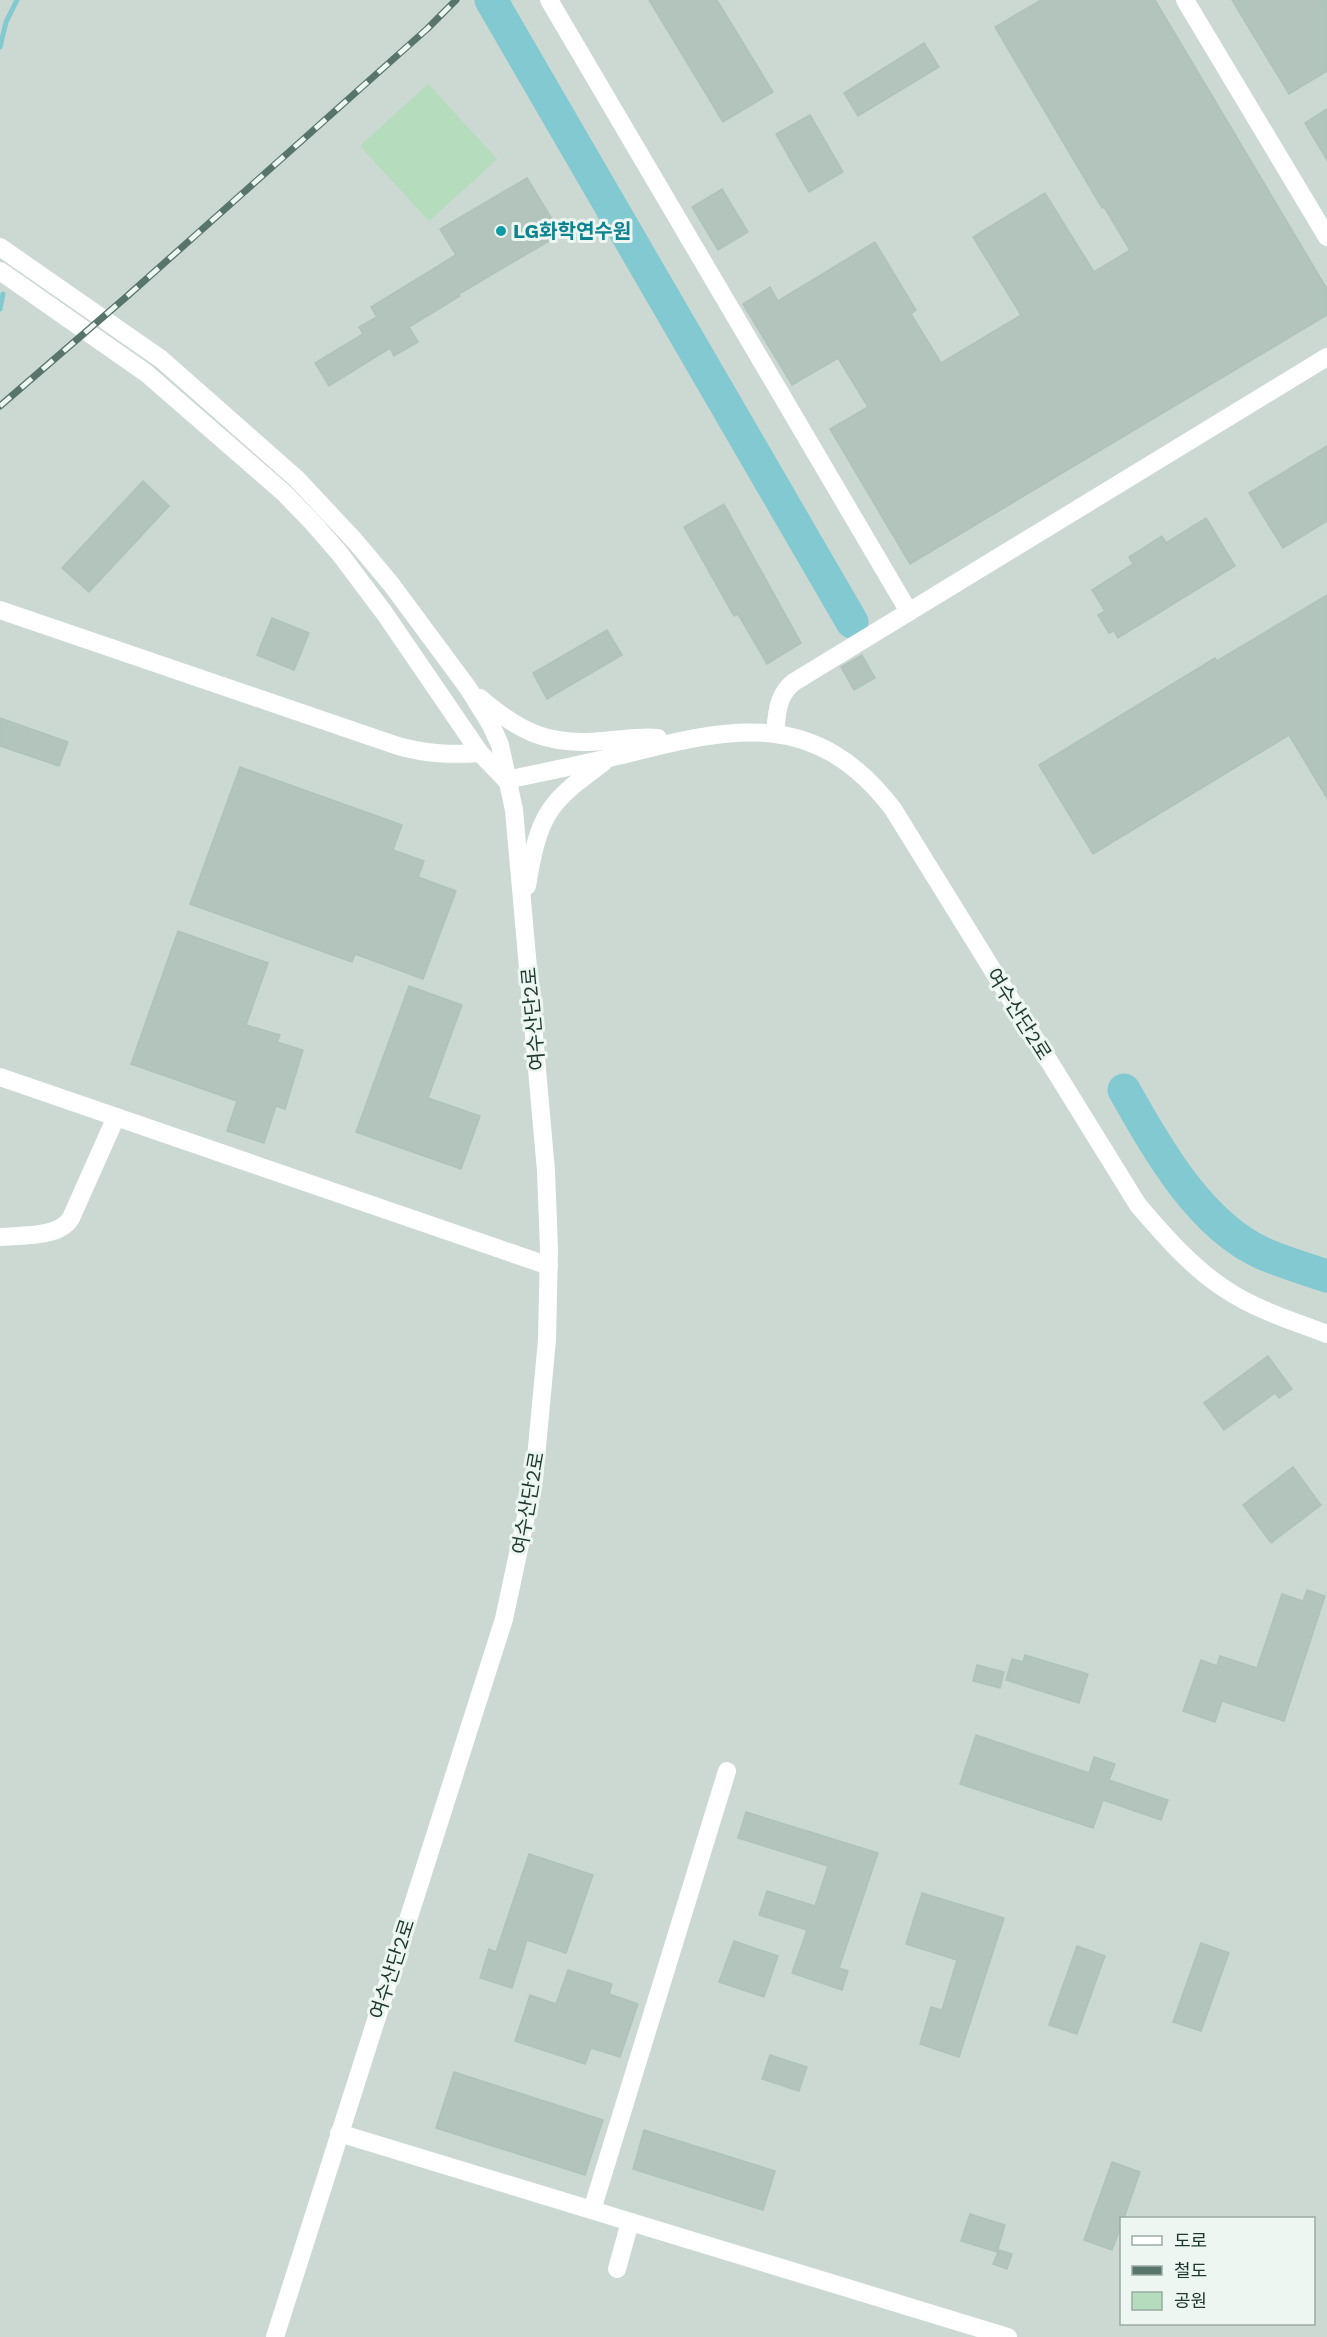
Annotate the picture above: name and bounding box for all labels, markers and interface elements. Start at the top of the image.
place label: LG화학연수원 [513,219,631,243]
marker: LG화학연수원 [494,224,508,238]
street label: 여수산단2로 [981,964,1057,1064]
street label: 여수산단2로 [517,966,549,1072]
street label: 여수산단2로 [507,1450,549,1556]
street label: 여수산단2로 [365,1916,419,2022]
legend [1120,2217,1315,2325]
text: 도로 [1174,2230,1207,2251]
text: 철도 [1174,2260,1207,2281]
text: 공원 [1174,2290,1207,2311]

